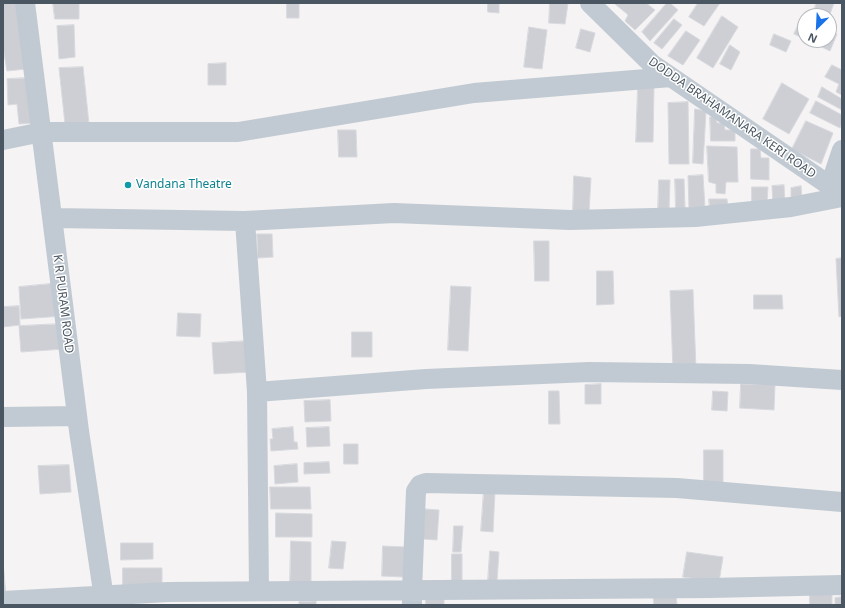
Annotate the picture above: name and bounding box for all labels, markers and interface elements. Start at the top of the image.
north arrow [797,8,837,48]
text: N [805,30,819,47]
street label: DODDA BRAHAMANARA KERI ROAD [646,54,818,182]
place label: Vandana Theatre [136,178,232,192]
marker: Vandana Theatre [123,180,133,190]
street label: K R PURAM ROAD [50,254,76,354]

